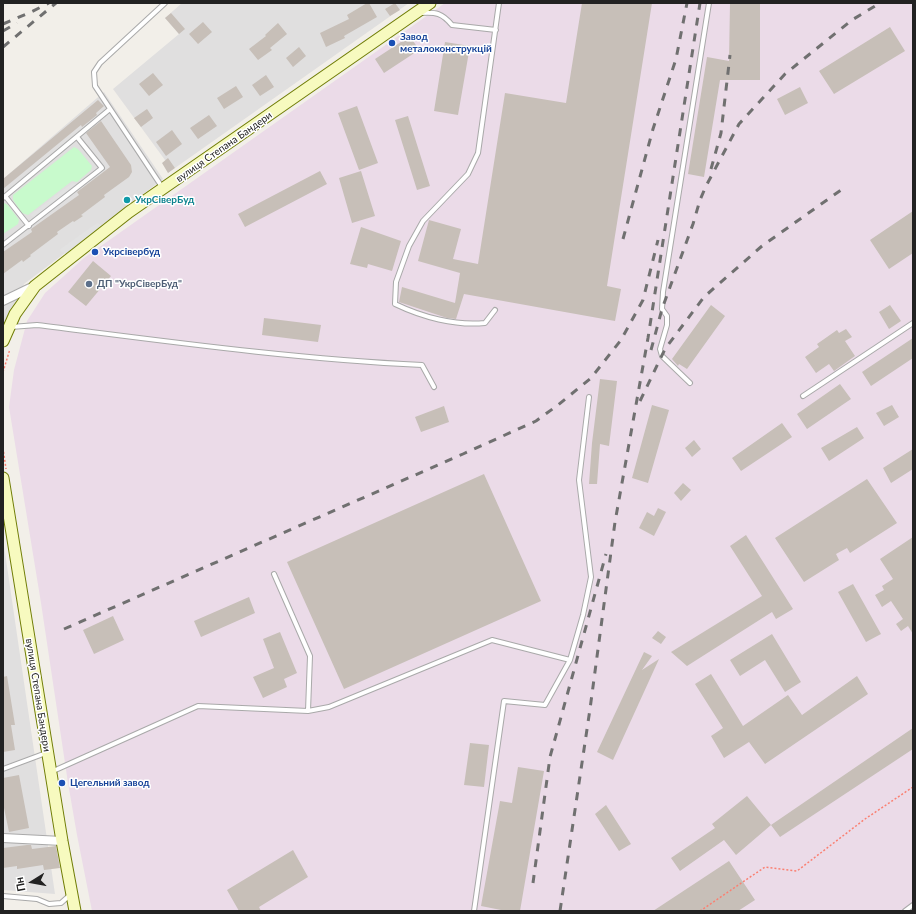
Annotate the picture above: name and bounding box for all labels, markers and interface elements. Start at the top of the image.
place label: Завод металоконструкцій [400,31,492,54]
marker: Завод металоконструкцій [387,38,397,48]
street label: вулиця Степана Бандери [174,109,274,185]
place label: УкрСіверБуд [135,194,194,206]
marker: УкрСіверБуд [122,195,132,205]
place label: Укрсівербуд [103,246,160,258]
marker: Укрсівербуд [90,247,100,257]
place label: ДП "УкрСіверБуд" [97,278,182,290]
marker: ДП "УкрСіверБуд" [84,279,94,289]
street label: вулиця Степана Бандери [23,638,53,752]
place label: Цегельний завод [70,777,150,789]
marker: Цегельний завод [57,778,67,788]
north arrow [12,862,52,902]
text: Пн [12,876,27,893]

